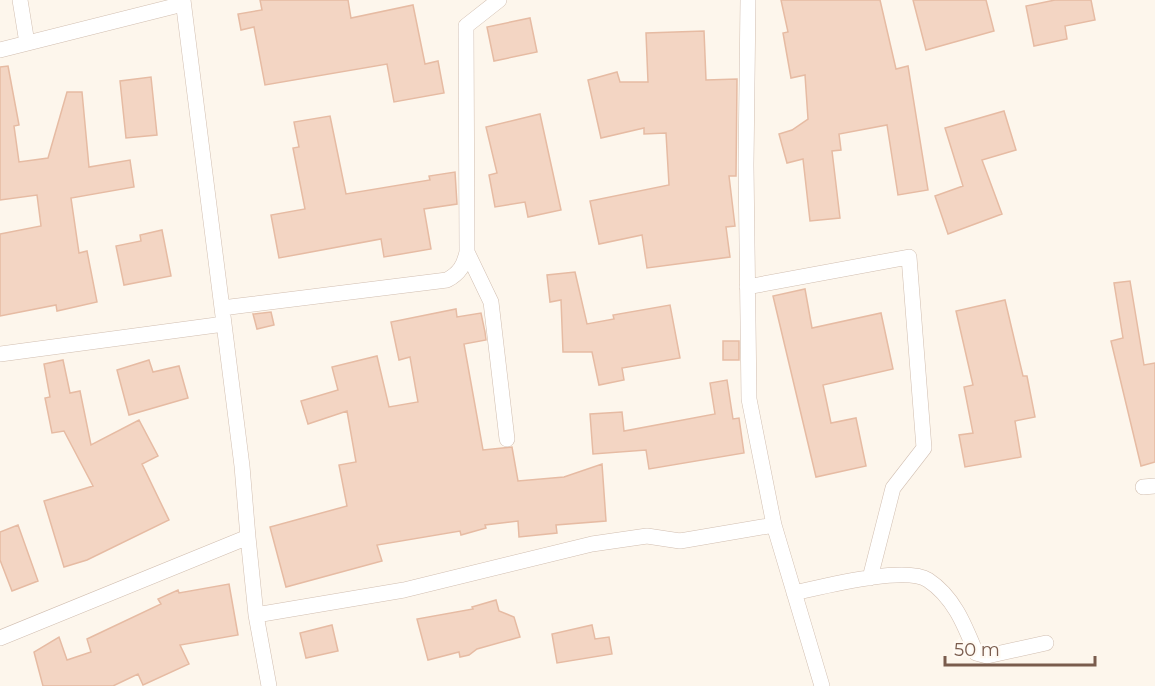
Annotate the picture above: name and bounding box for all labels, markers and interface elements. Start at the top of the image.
scale bar [945,629,1095,667]
text: 50 m [954,639,1000,661]

